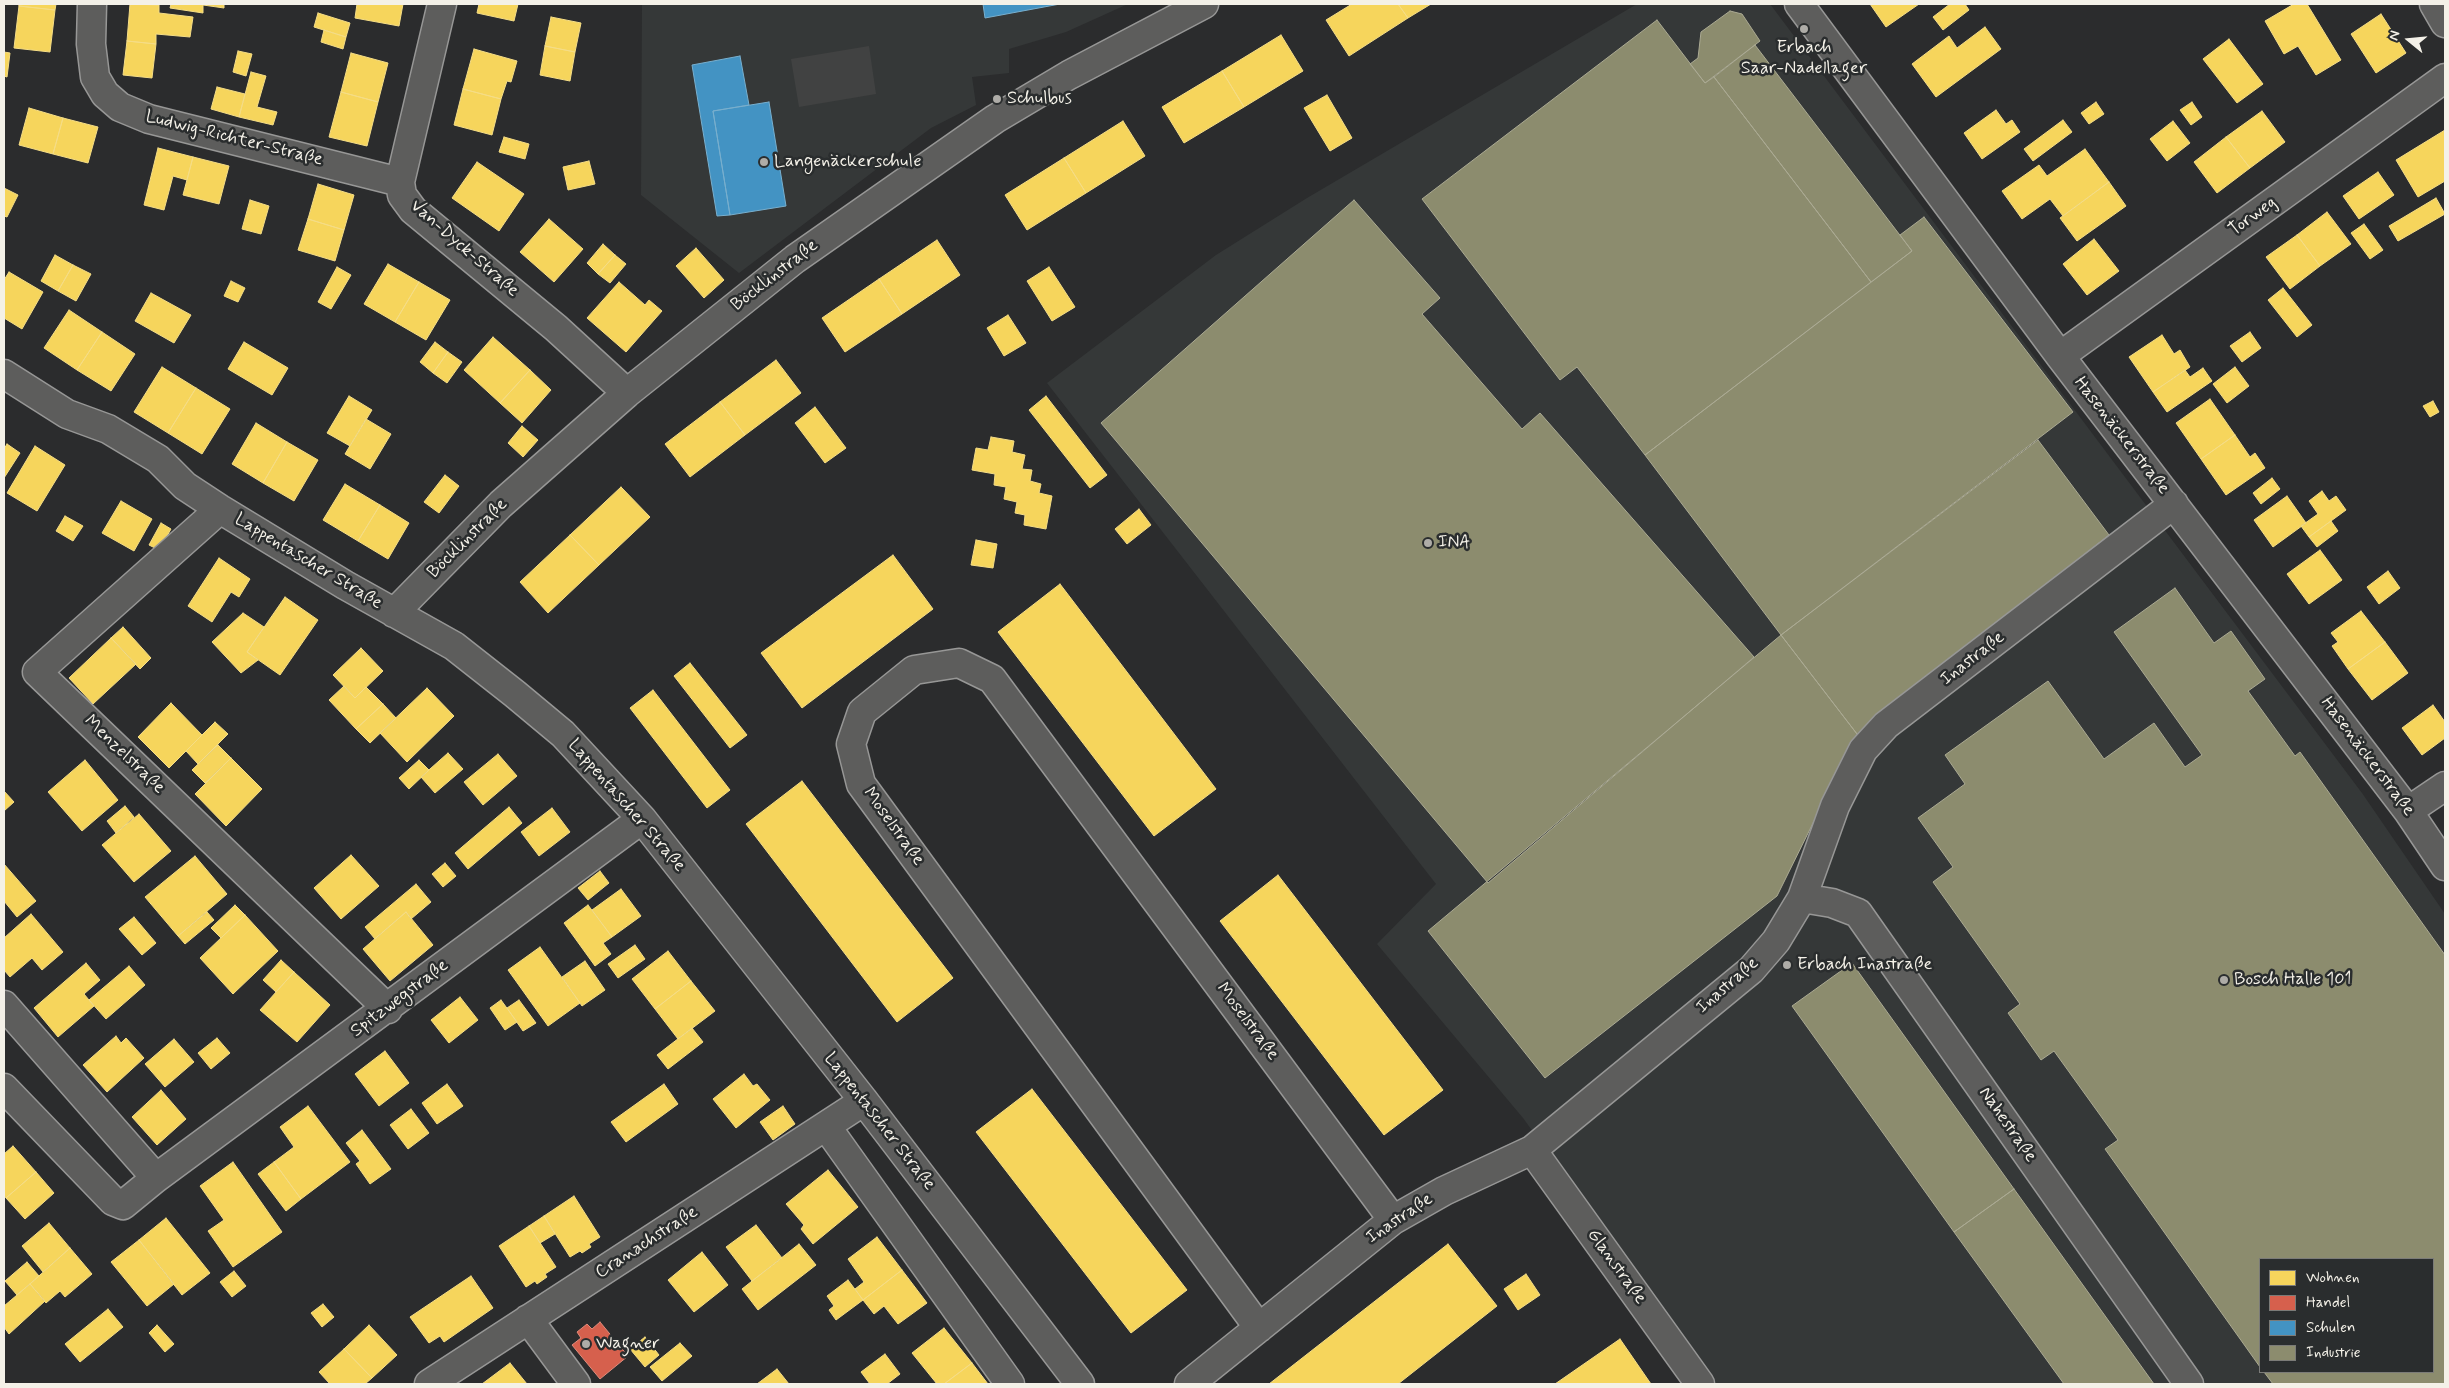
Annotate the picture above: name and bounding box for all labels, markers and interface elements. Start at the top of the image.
north arrow [2384,15,2434,65]
marker: Erbach Saar-Nadellager [1798,23,1810,35]
text: N [2385,29,2405,43]
place label: Erbach Saar-Nadellager [1741,37,1867,80]
place label: Schulbus [1007,88,1072,110]
marker: Schulbus [991,93,1003,105]
street label: Ludwig-Richter-Straße [143,107,325,171]
place label: Langenäckerschule [774,151,922,173]
marker: Langenäckerschule [758,156,770,168]
street label: Torweg [2225,192,2281,242]
street label: Van-Dyck-Straße [405,196,523,302]
street label: Böcklinstraße [727,235,823,317]
street label: Hasenäckerstraße [2068,373,2174,499]
street label: Böcklinstraße [424,495,512,583]
street label: Lappentascher Straße [230,509,386,615]
place label: INA [1438,532,1470,554]
marker: INA [1422,537,1434,549]
street label: Inastraße [1937,627,2009,691]
street label: Hasenäckerstraße [2315,693,2419,821]
street label: Menzelstraße [79,711,169,799]
street label: Lappentascher Straße [562,735,690,877]
street label: Moselstraße [857,784,929,870]
street label: Inastraße [1692,953,1764,1019]
place label: Erbach Inastraße [1797,954,1932,976]
street label: Spitzwegstraße [347,955,453,1043]
marker: Erbach Inastraße [1781,959,1793,971]
place label: Bosch Halle 101 [2234,969,2352,991]
marker: Bosch Halle 101 [2218,974,2230,986]
street label: Moselstraße [1211,979,1283,1065]
street label: Lappentascher Straße [819,1049,939,1195]
street label: Nahestraße [1973,1083,2041,1167]
street label: Inastraße [1363,1189,1437,1249]
street label: Cranachstraße [592,1202,702,1284]
street label: Glanstraße [1582,1225,1650,1309]
legend [2259,1258,2434,1373]
text: Wohnen [2306,1268,2360,1288]
text: Handel [2306,1293,2350,1313]
text: Schulen [2306,1318,2356,1338]
place label: Wagner [596,1333,660,1355]
marker: Wagner [580,1338,592,1350]
text: Industrie [2306,1343,2361,1363]

